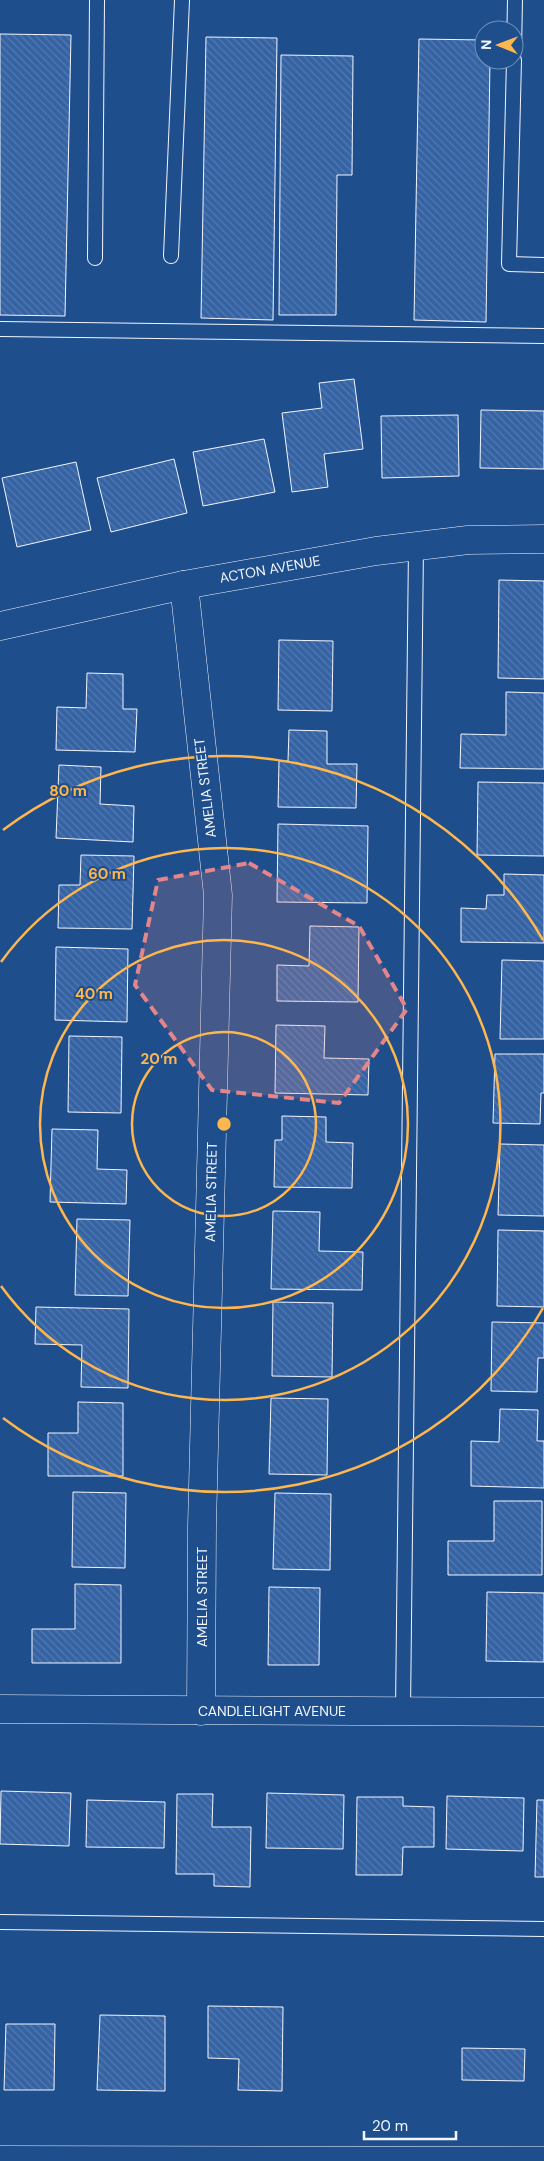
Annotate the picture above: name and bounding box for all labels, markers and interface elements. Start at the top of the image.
north arrow [474,20,524,70]
text: N [477,40,495,50]
street label: ACTON AVENUE [218,551,322,587]
street label: AMELIA STREET [190,737,220,839]
text: 80 m [49,781,87,801]
text: 60 m [88,864,126,884]
text: 40 m [75,984,113,1004]
text: 20 m [141,1049,177,1069]
centre of rings [215,1115,233,1133]
street label: AMELIA STREET [201,1142,221,1242]
street label: AMELIA STREET [193,1547,211,1647]
street label: CANDLELIGHT AVENUE [198,1702,346,1720]
scale bar [364,2108,456,2140]
text: 20 m [372,2116,408,2136]

